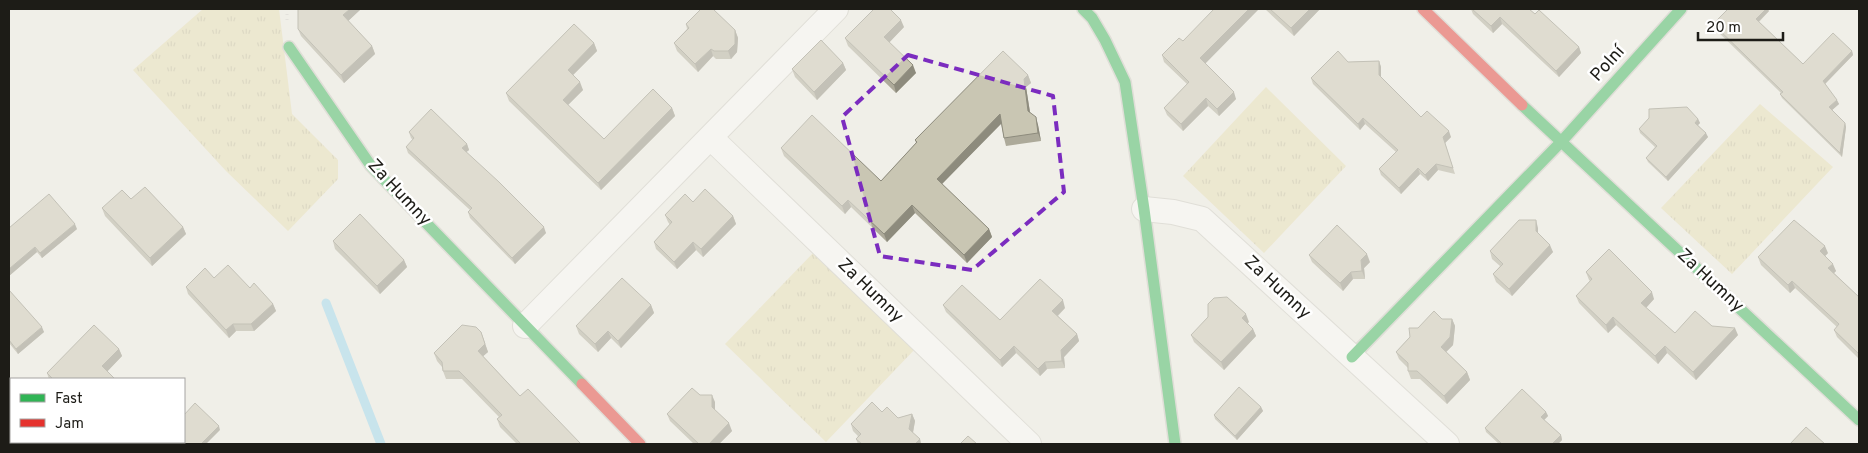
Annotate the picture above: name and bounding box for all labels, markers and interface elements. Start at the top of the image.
scale bar [1698,10,1783,42]
text: 20 m [1706,19,1741,38]
street label: Polní [1586,40,1631,87]
street label: Za Humny [362,155,436,231]
street label: Za Humny [1672,244,1748,318]
street label: Za Humny [1239,251,1315,325]
street label: Za Humny [832,254,908,328]
legend [10,378,185,443]
text: Fast [55,390,83,409]
text: Jam [55,415,84,434]

